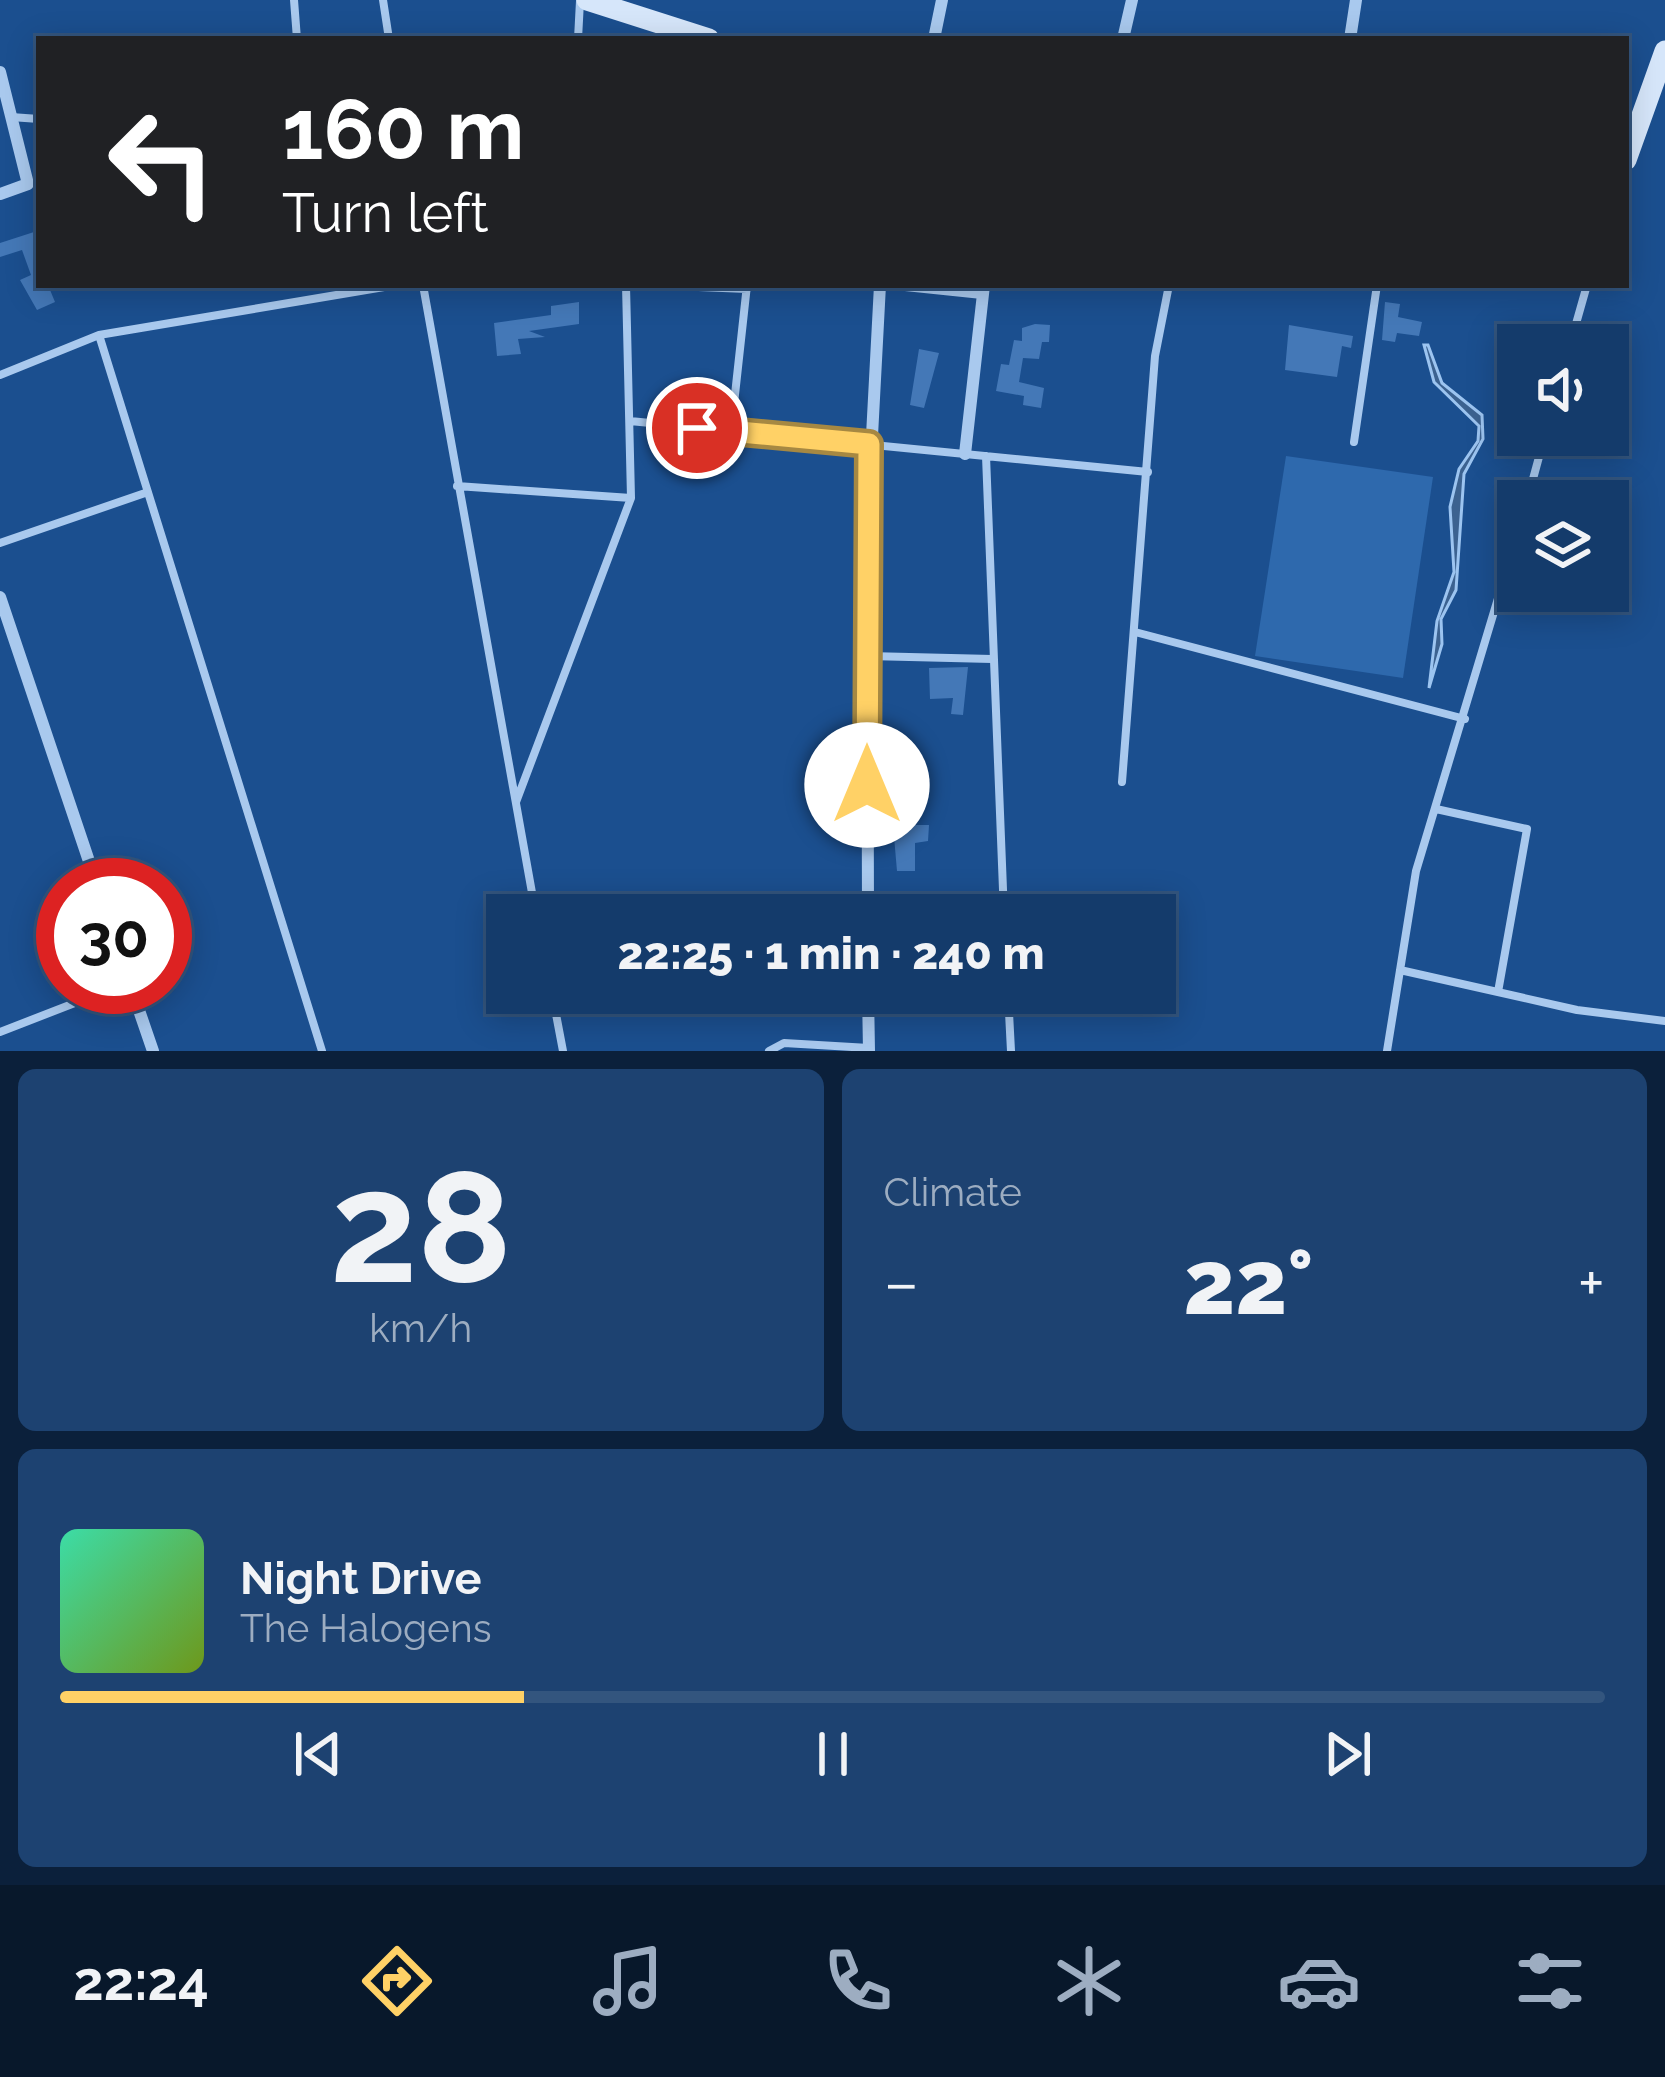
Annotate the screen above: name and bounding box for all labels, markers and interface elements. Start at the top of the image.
text: 160 m [282,80,524,179]
icon: left [84,84,240,240]
text: Turn left [282,181,489,245]
map controls [1497,324,1629,612]
button: sound [1497,324,1629,456]
pin [646,377,748,479]
icon: arrive [664,395,730,461]
button: layers [1497,480,1629,612]
position arrow [804,722,930,848]
speed limit sign: 30 [36,858,192,1014]
text: 22:25 · 1 min · 240 m [617,927,1045,980]
text: 28 [330,1135,512,1319]
text: Climate [884,1169,1022,1215]
text: 22° [1183,1229,1314,1335]
text: − [884,1244,919,1321]
text: + [1578,1244,1605,1321]
text: km/h [369,1305,472,1351]
text: Night Drive [240,1552,481,1605]
text: The Halogens [240,1605,492,1651]
icon: previous [285,1721,351,1787]
icon: pause [800,1721,866,1787]
icon: next [1315,1721,1381,1787]
icon: directions [355,1939,439,2023]
icon: music [586,1939,670,2023]
icon: phone [816,1939,900,2023]
icon: climate [1047,1939,1131,2023]
icon: car [1277,1939,1361,2023]
icon: filters [1508,1939,1592,2023]
text: 22:24 [73,1949,209,2013]

